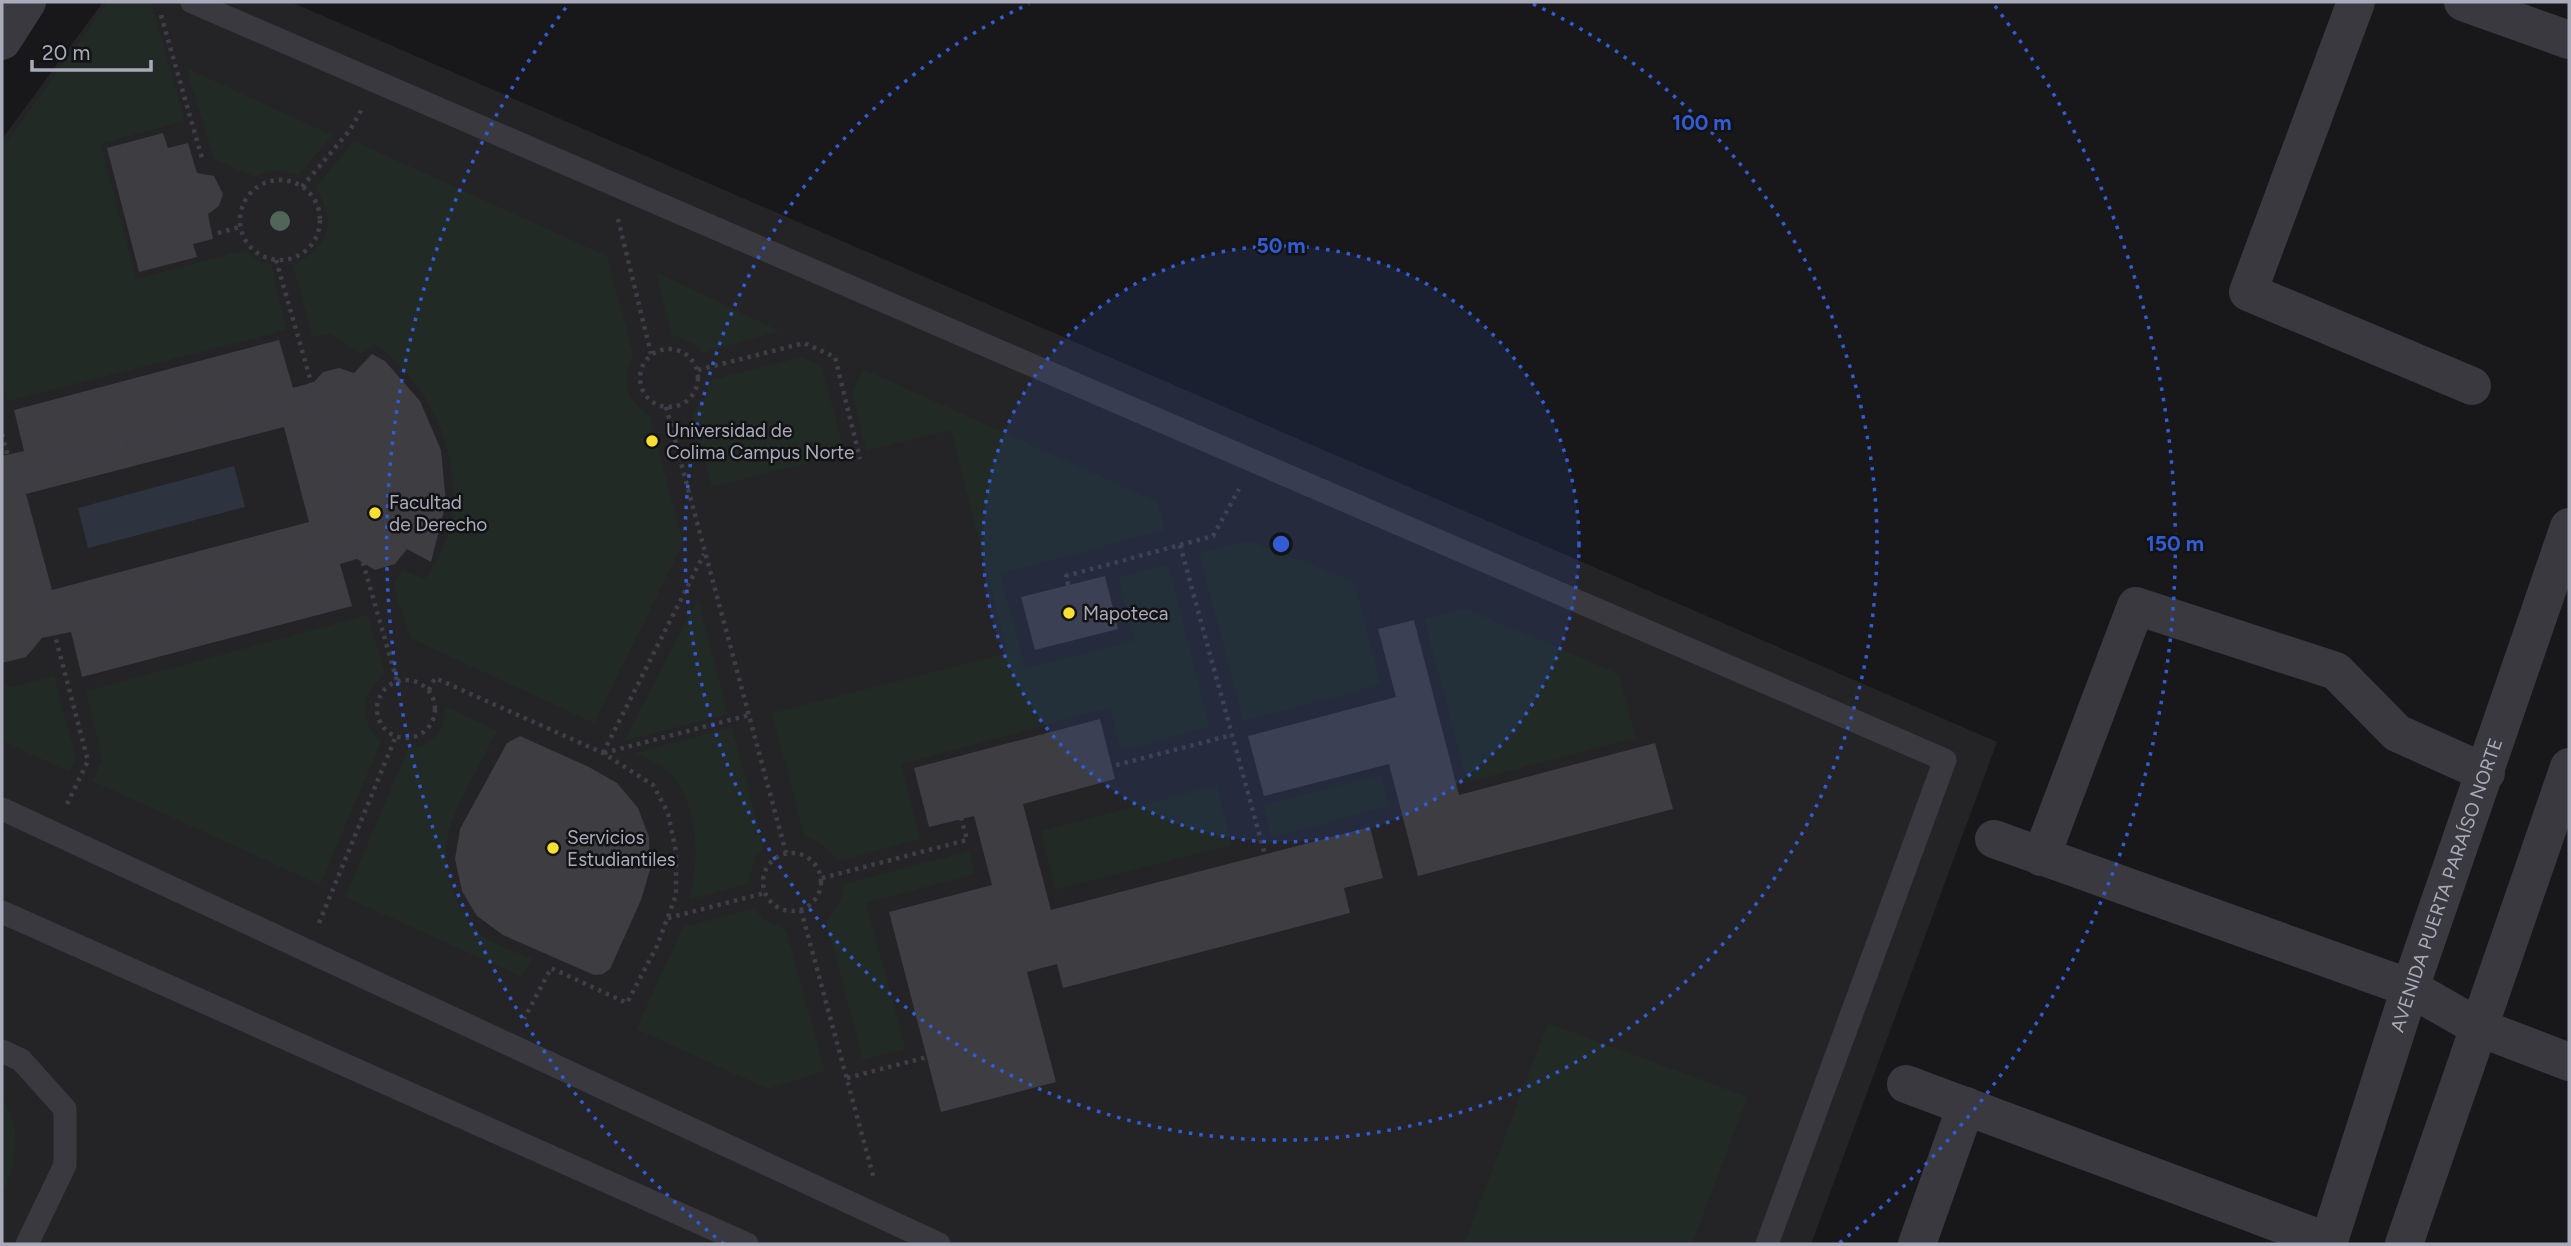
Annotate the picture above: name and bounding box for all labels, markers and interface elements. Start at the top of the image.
scale bar [32,28,150,72]
text: 20 m [42,40,90,65]
text: 100 m [1672,110,1732,135]
text: 50 m [1256,233,1306,258]
place label: Universidad de Colima Campus Norte [666,419,854,464]
marker: Universidad de Colima Campus Norte [644,433,660,449]
place label: Facultad de Derecho [389,491,487,536]
marker: Facultad de Derecho [367,505,383,521]
text: 150 m [2146,531,2204,556]
centre of rings [1269,532,1293,556]
place label: Mapoteca [1083,602,1169,625]
marker: Mapoteca [1061,605,1077,621]
street label: AVENIDA PUERTA PARAÍSO NORTE [2386,735,2507,1035]
place label: Servicios Estudiantiles [567,826,676,871]
marker: Servicios Estudiantiles [545,840,561,856]

